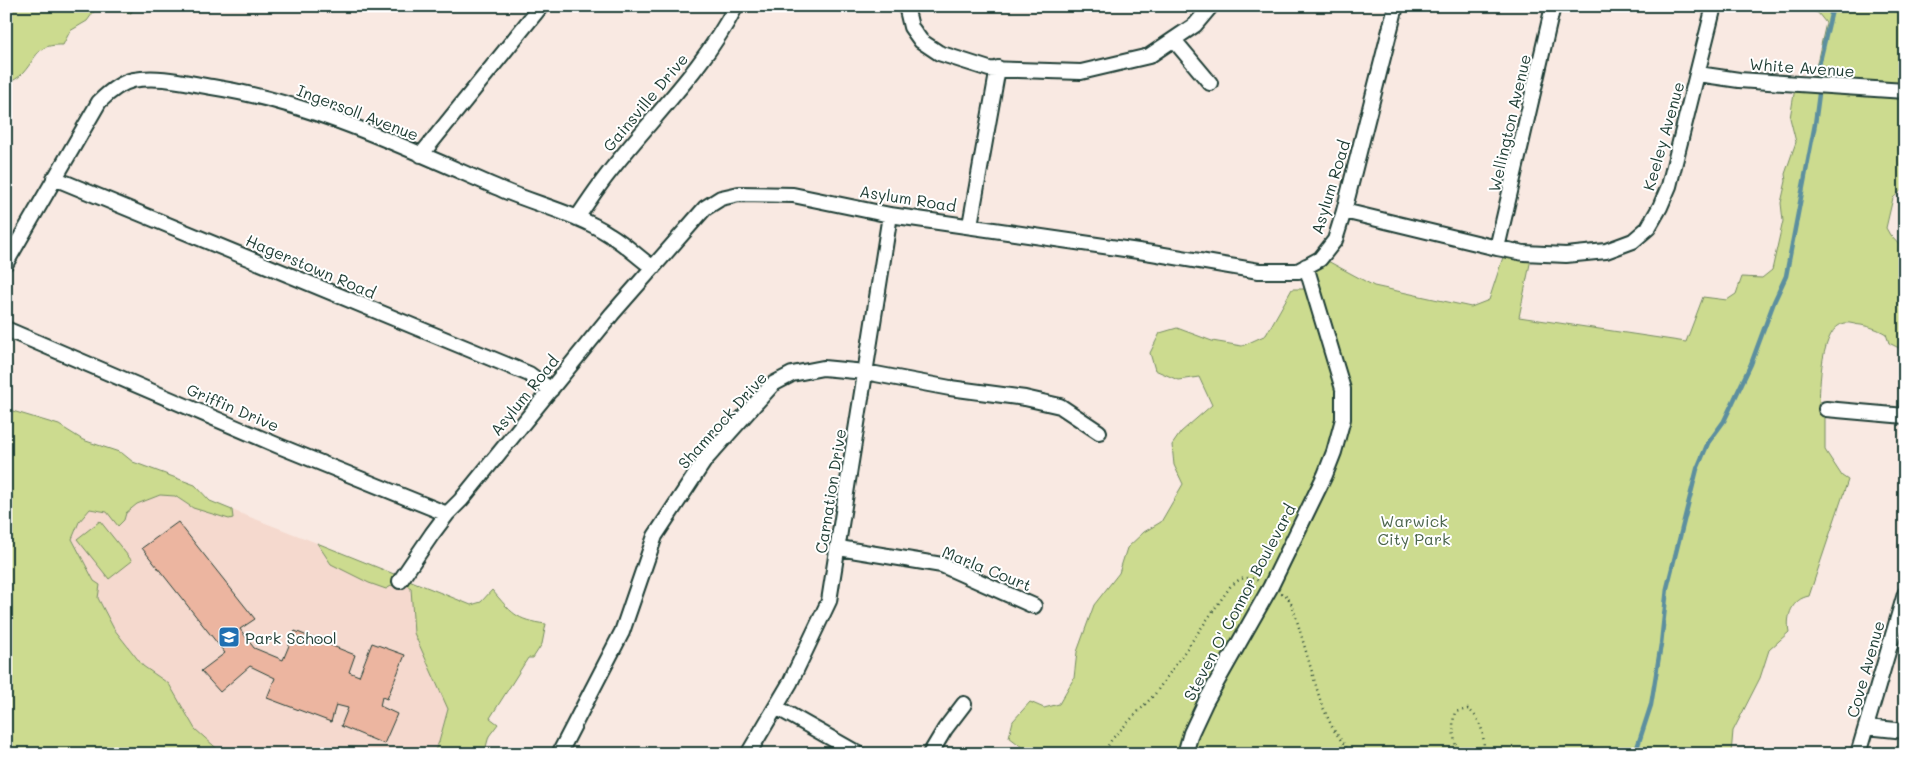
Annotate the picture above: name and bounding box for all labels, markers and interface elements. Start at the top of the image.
street label: Gainsville Drive [598,48,692,156]
street label: Wellington Avenue [1483,52,1535,194]
street label: White Avenue [1749,53,1855,81]
street label: Ingersoll Avenue [294,79,422,145]
street label: Keeley Avenue [1637,79,1689,193]
street label: Asylum Road [1306,137,1354,237]
street label: Asylum Road [858,180,958,216]
street label: Hagerstown Road [243,229,379,303]
street label: Asylum Road [485,350,563,440]
street label: Shamrock Drive [673,367,771,473]
street label: Griffin Drive [184,378,282,436]
street label: Carnation Drive [810,427,850,555]
street label: Steven O' Connor Boulevard [1178,500,1300,704]
park label: Warwick City Park [1377,510,1451,549]
street label: Marla Court [939,541,1035,595]
street label: Cove Avenue [1841,618,1889,720]
school or university icon: Park School [217,625,241,649]
place label: Park School [245,627,337,648]

